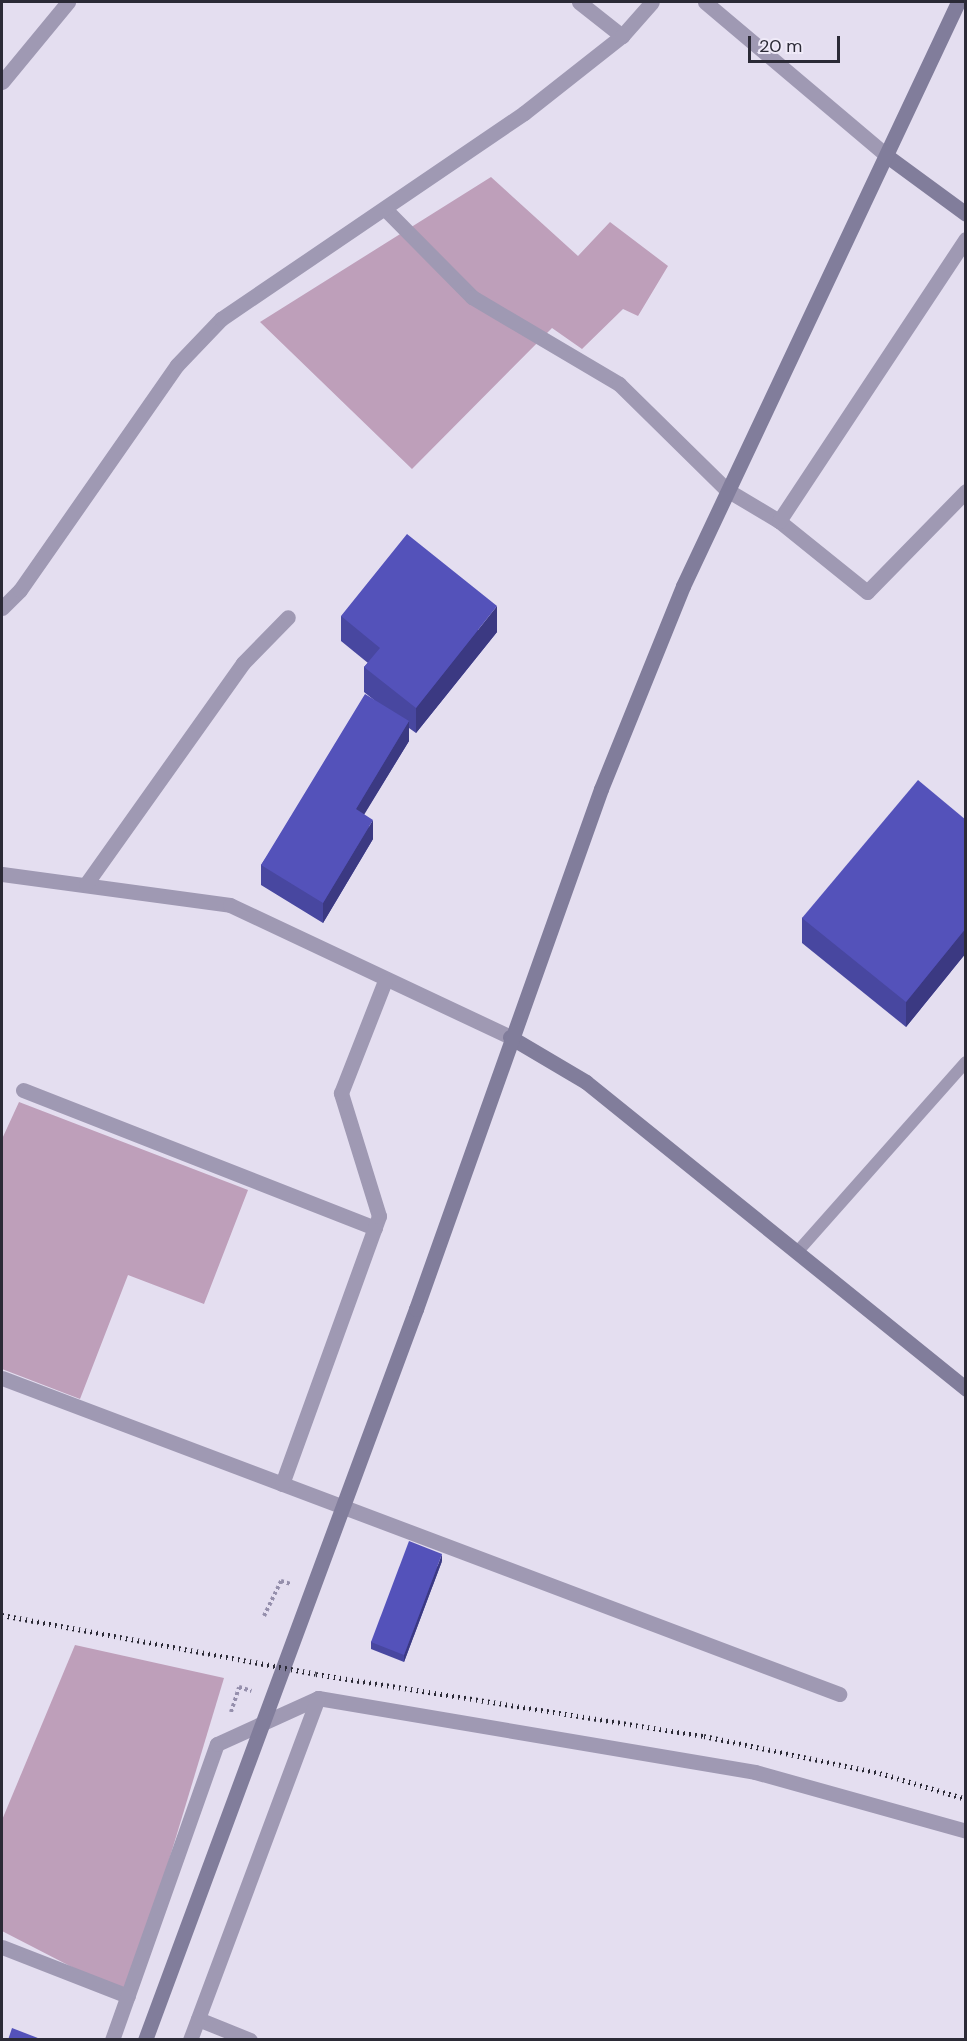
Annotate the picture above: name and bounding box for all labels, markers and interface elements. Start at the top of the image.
scale bar [751,24,842,62]
text: 20 m [759,34,802,58]

